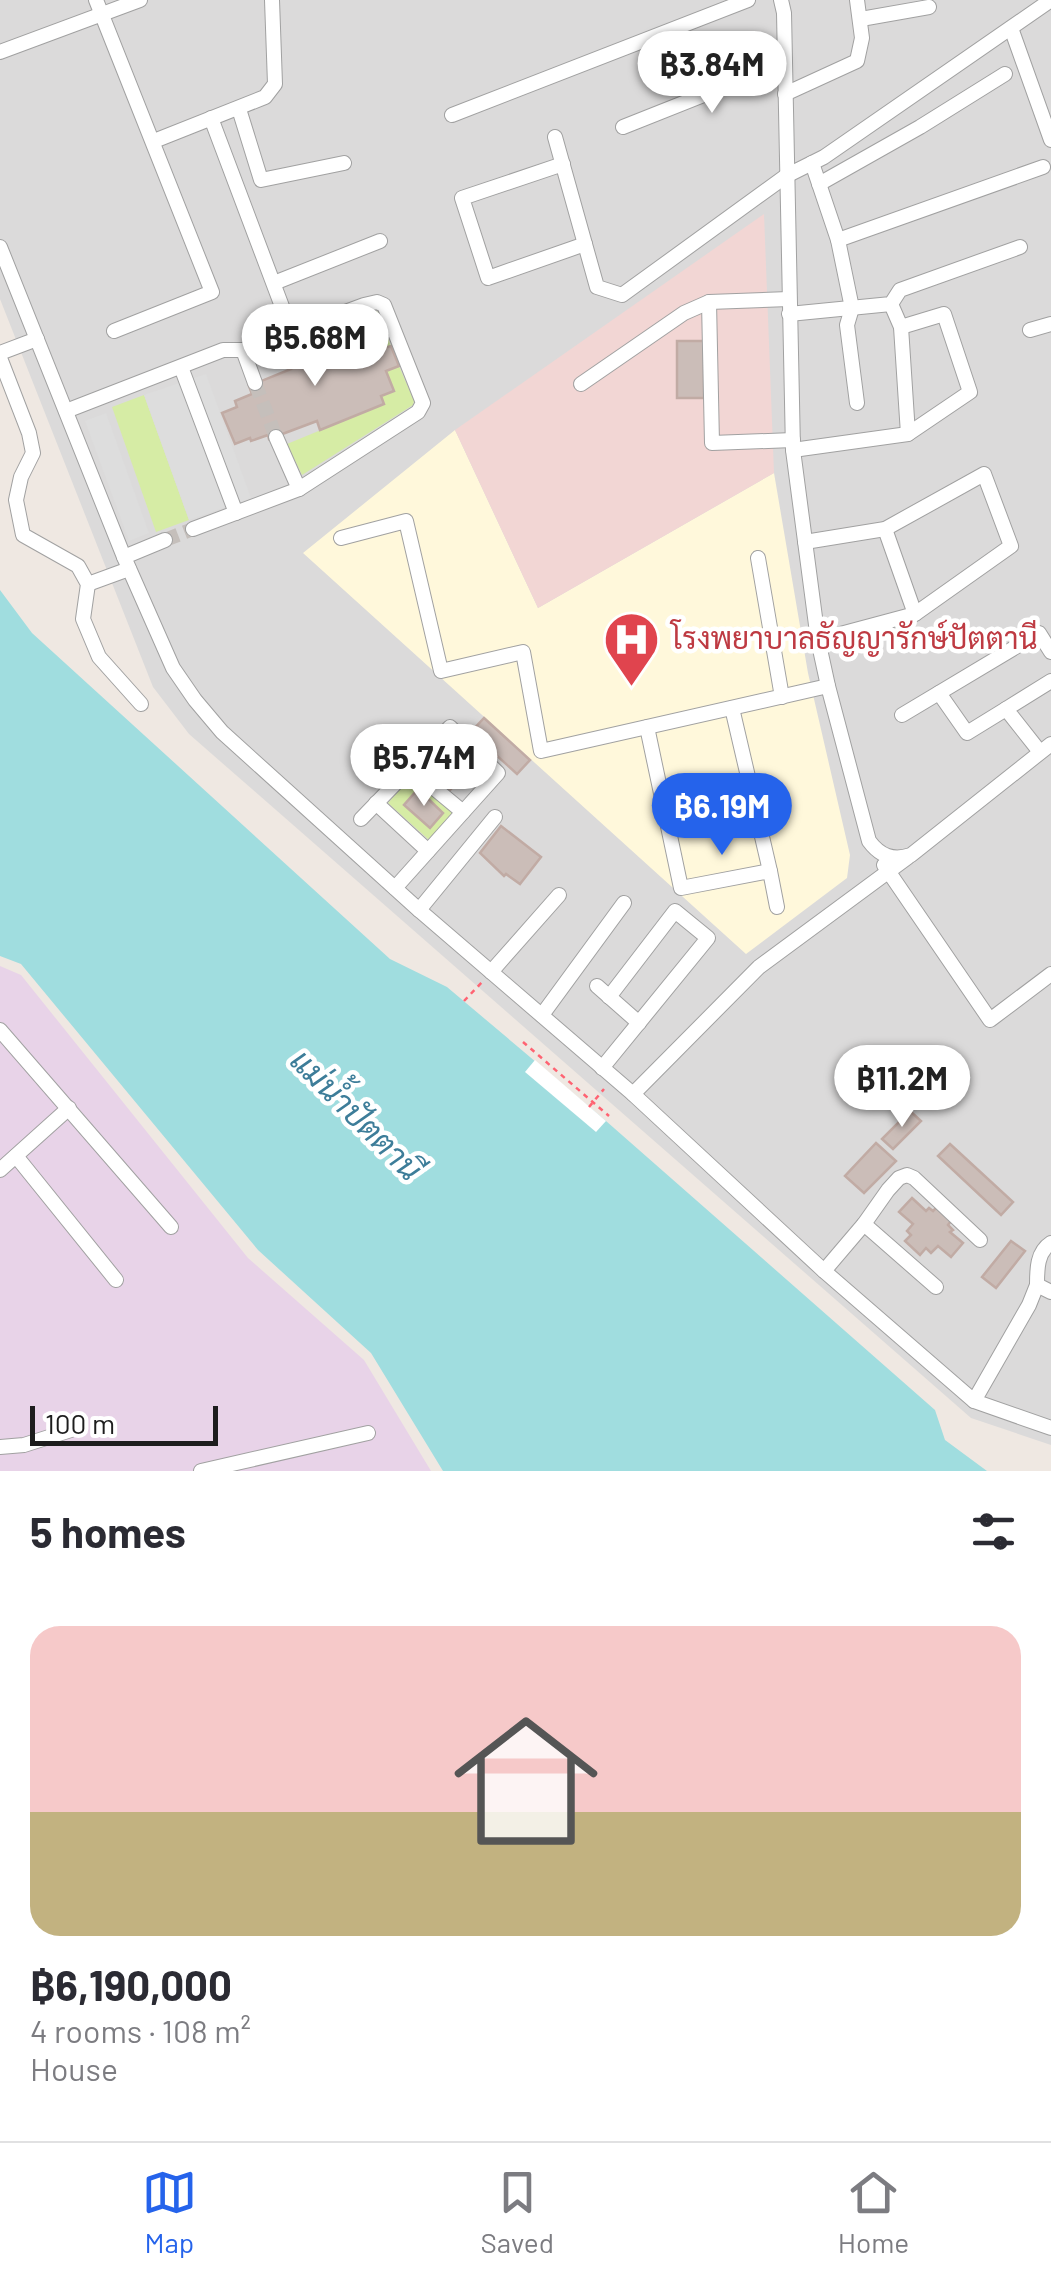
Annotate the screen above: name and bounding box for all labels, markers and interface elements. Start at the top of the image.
pin: ฿3.84M [631,31,793,116]
text: ฿3.84M [660,44,764,82]
pin: ฿5.68M [234,304,396,389]
text: ฿5.68M [264,317,366,355]
hospital icon: โรงพยาบาลธัญญารักษ์ปัตตานี [602,609,662,688]
place label: โรงพยาบาลธัญญารักษ์ปัตตานี [669,619,1038,657]
pin: ฿5.74M [343,724,505,809]
text: ฿5.74M [372,737,476,775]
pin: ฿6.19M [641,773,803,858]
text: ฿6.19M [674,786,770,824]
water label: แม่น้ำปัตตานี [284,1034,438,1188]
pin: ฿11.2M [821,1045,983,1130]
text: ฿11.2M [856,1058,948,1096]
scale bar [30,1401,218,1446]
text: 100 m [45,1406,115,1440]
icon: filters [966,1504,1021,1559]
text: 5 homes [30,1506,186,1556]
icon: home [436,1691,616,1871]
text: ฿6,190,000 [30,1959,232,2009]
text: 4 rooms · 108 m² [30,2011,251,2049]
text: House [30,2049,118,2087]
tab: Map [142,2165,197,2259]
tab: Saved [481,2165,554,2259]
tab: Home [838,2165,909,2259]

